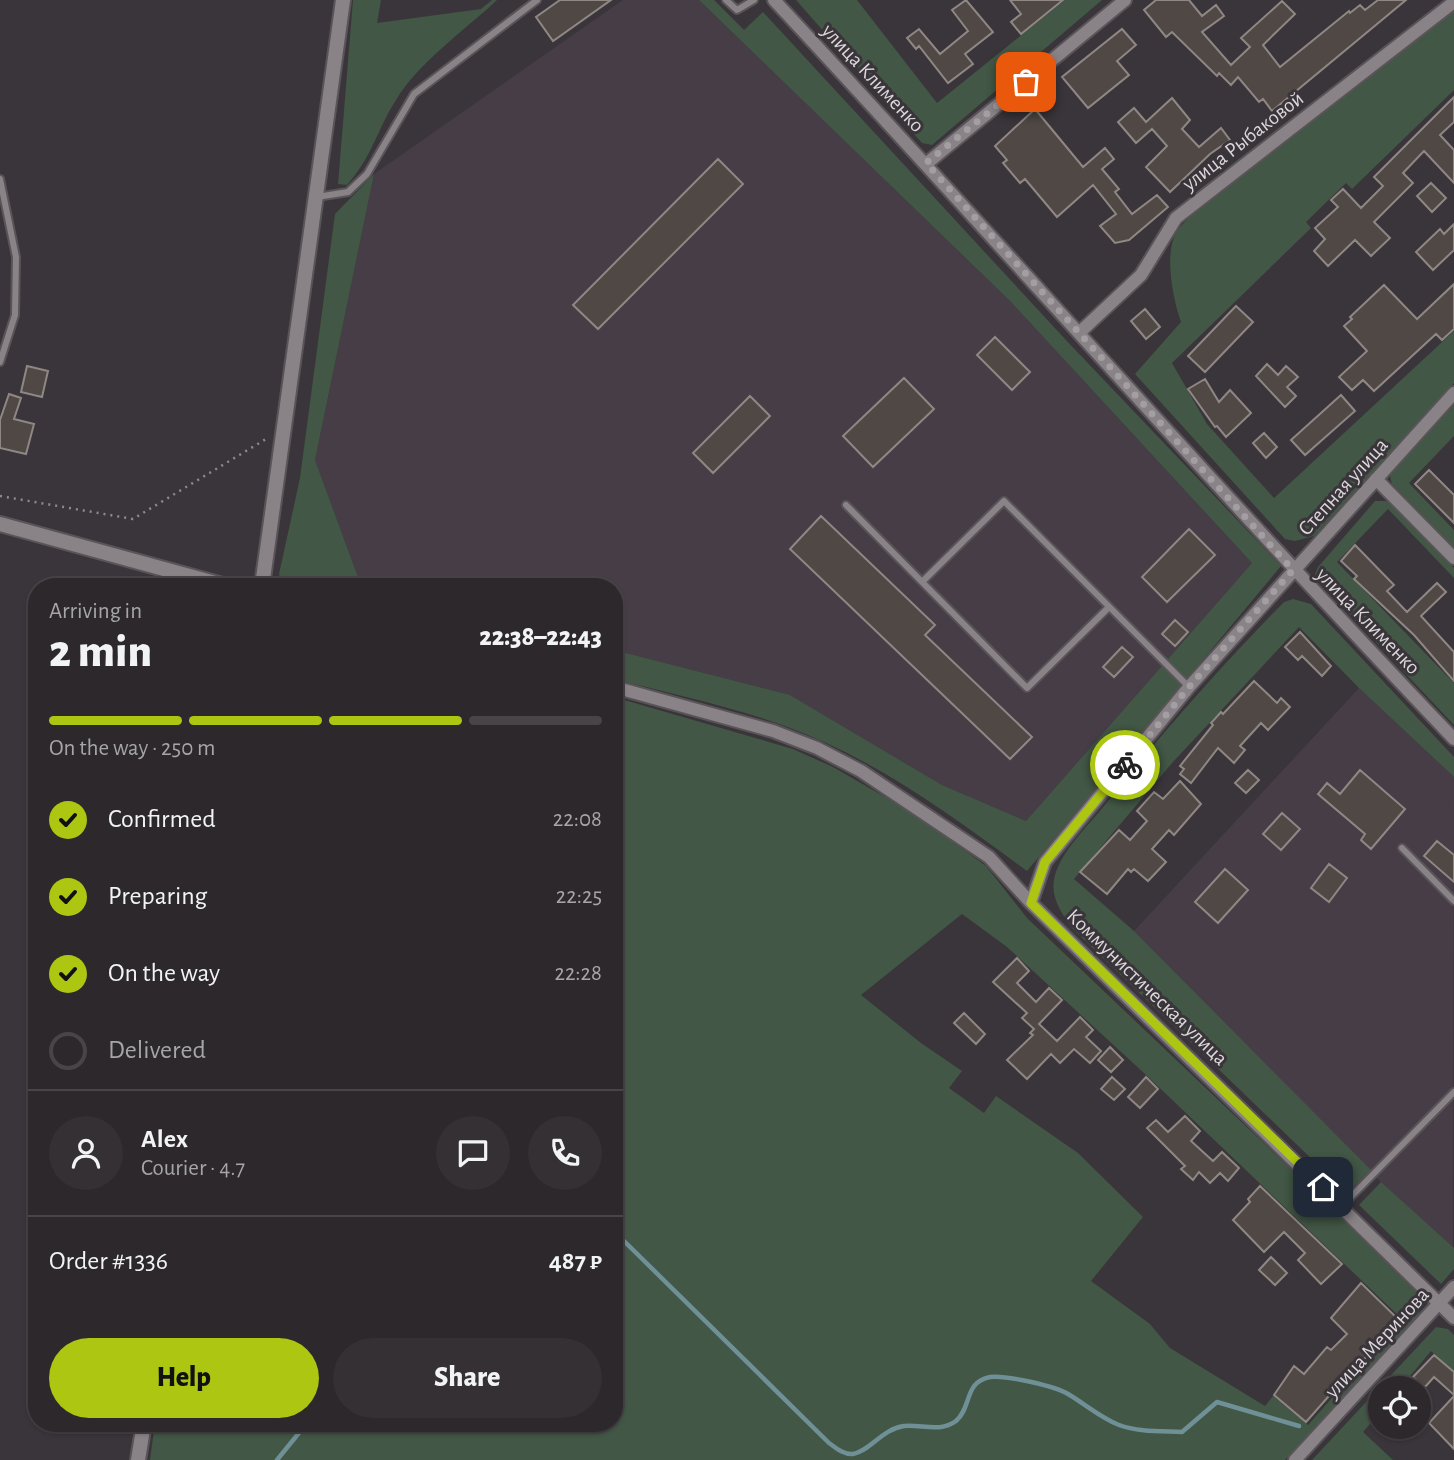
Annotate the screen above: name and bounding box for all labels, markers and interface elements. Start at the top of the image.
street label: улица Клименко [817,19,928,136]
pin [996,52,1056,112]
icon: bag [1007,63,1045,101]
street label: улица Рыбаковой [1178,87,1307,195]
street label: Степная улица [1294,434,1392,540]
street label: улица Клименко [1311,563,1424,678]
text: Arriving in [49,600,142,623]
text: 22:38–22:43 [479,624,602,650]
text: 2 min [49,629,152,675]
courier [1090,730,1160,800]
text: On the way · 250 m [49,737,216,760]
icon: bike [1106,746,1144,784]
icon: check [49,801,87,839]
text: Confirmed [108,806,216,832]
text: 22:08 [553,808,602,831]
icon: check [49,878,87,916]
text: Preparing [108,883,207,909]
text: 22:25 [556,885,602,908]
street label: Коммунистическая улица [1062,905,1232,1069]
icon: check [49,955,87,993]
text: On the way [108,960,220,986]
text: 22:28 [554,962,602,985]
text: Delivered [108,1037,206,1063]
button: person [49,1116,123,1190]
button: chat [436,1116,510,1190]
button: phone [528,1116,602,1190]
text: Alex [141,1126,188,1152]
text: Courier · 4.7 [141,1157,245,1180]
pin [1293,1157,1353,1217]
icon: home [1304,1168,1342,1206]
text: Order #1336 [49,1248,168,1274]
text: 487 ₽ [549,1248,602,1274]
street label: улица Меринова [1320,1284,1433,1403]
button: Help [49,1338,319,1418]
button: Share [333,1338,602,1418]
map controls [1368,1376,1431,1439]
button: locate [1368,1376,1431,1439]

